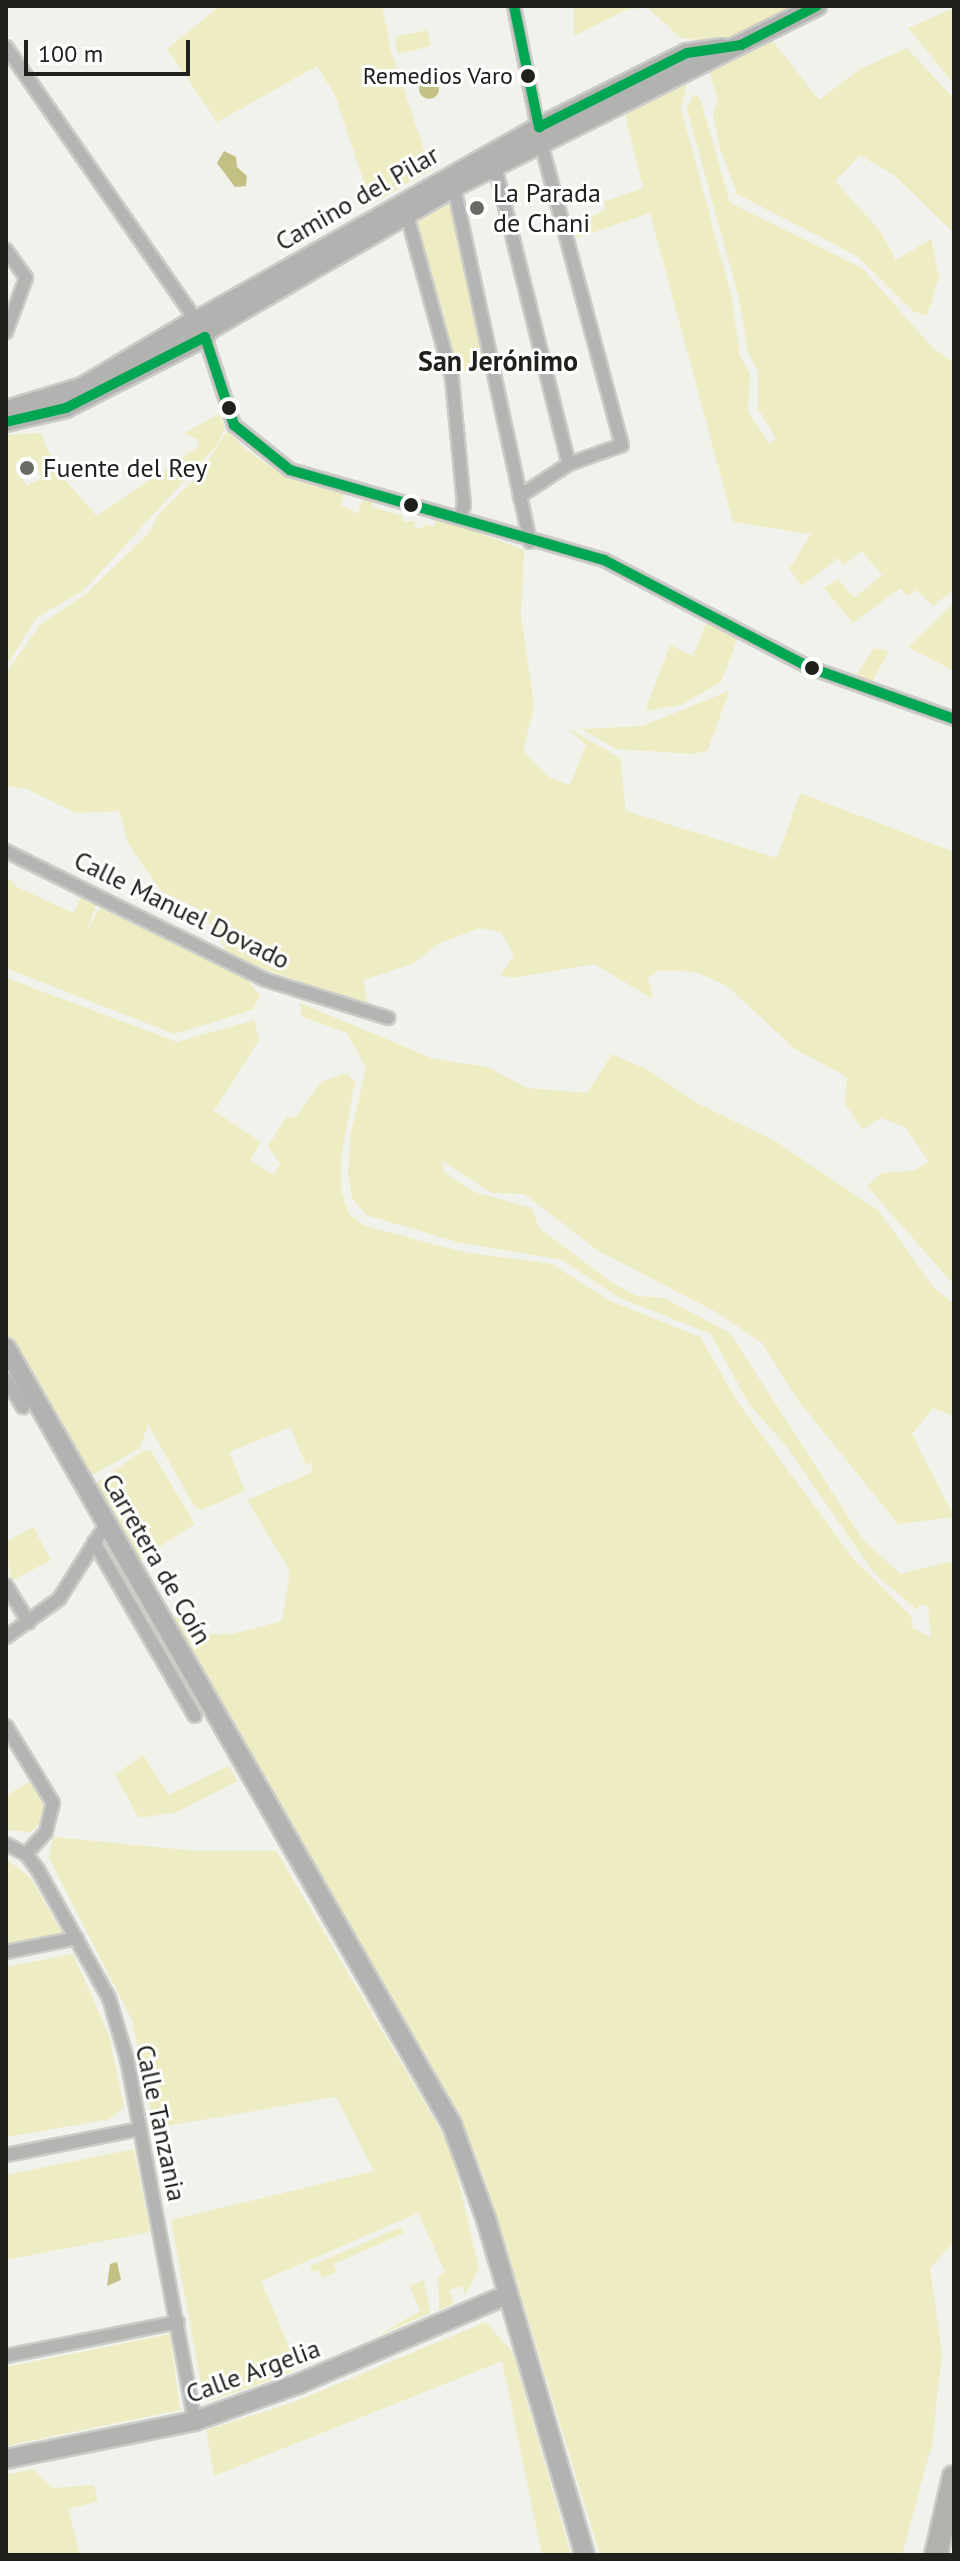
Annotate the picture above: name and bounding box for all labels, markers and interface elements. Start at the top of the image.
scale bar [28,24,194,74]
text: 100 m [38,38,103,69]
place label: Remedios Varo [362,62,513,90]
marker: Remedios Varo [520,68,536,84]
street label: Camino del Pilar [270,139,444,257]
place label: La Parada de Chani [493,177,601,238]
marker: La Parada de Chani [468,199,486,217]
district label: San Jerónimo [418,344,578,378]
unlabelled marker [221,400,237,416]
place label: Fuente del Rey [43,452,207,484]
marker: Fuente del Rey [18,459,36,477]
unlabelled marker [403,497,419,513]
unlabelled marker [804,660,820,676]
street label: Calle Manuel Dovado [69,844,295,976]
street label: Carretera de Coín [96,1468,218,1650]
street label: Calle Tanzania [129,2041,193,2205]
street label: Calle Argelia [181,2332,325,2410]

